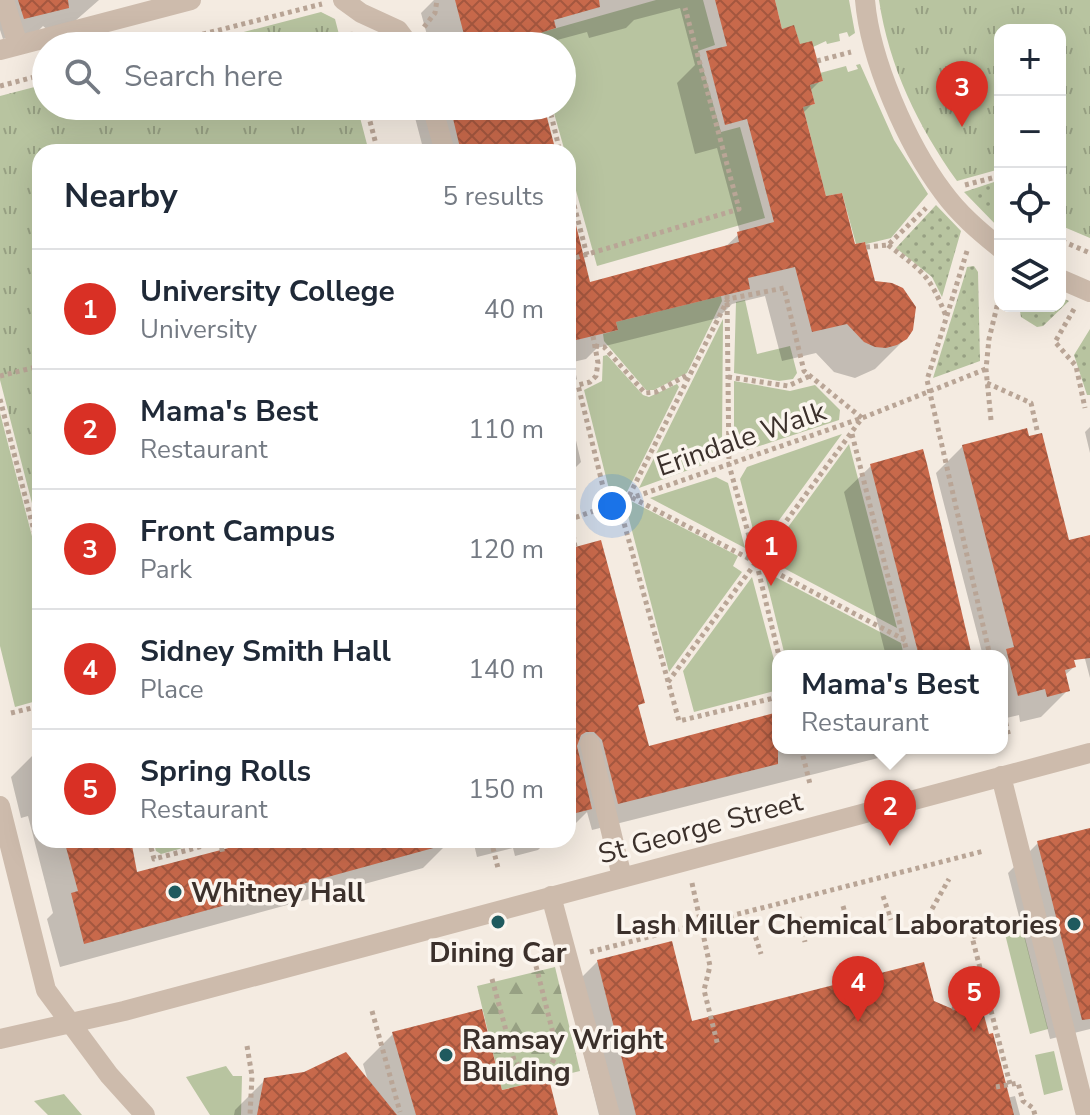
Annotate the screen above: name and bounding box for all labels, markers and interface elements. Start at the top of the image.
map controls [994,24,1066,312]
button: + [994,24,1066,96]
search box [32,32,576,120]
icon: search [60,54,104,98]
text: Search here [124,56,283,97]
pin: 3 [936,61,988,127]
button: − [994,96,1066,168]
button: locate [994,168,1066,240]
text: Nearby [64,173,178,219]
text: 5 results [443,179,544,214]
button: layers [994,240,1066,312]
text: University College [140,271,395,312]
text: 1 [82,292,98,327]
text: 40 m [484,292,544,327]
text: University [140,312,257,347]
text: Mama's Best [140,391,318,432]
street label: Erindale Walk [652,392,832,486]
text: 2 [82,412,98,447]
text: 110 m [468,412,544,447]
text: Restaurant [140,432,268,467]
your location [592,486,632,526]
text: Front Campus [140,511,335,552]
pin: 1 [745,520,797,586]
text: 3 [82,532,98,567]
text: 120 m [468,532,544,567]
text: Park [140,552,192,587]
text: Sidney Smith Hall [140,631,391,672]
popup [772,650,1008,754]
text: 4 [82,652,98,687]
text: 140 m [468,652,544,687]
text: Mama's Best [801,664,979,705]
text: Place [140,672,204,707]
text: Restaurant [801,705,929,740]
text: Spring Rolls [140,751,311,792]
text: 5 [82,772,98,807]
text: 150 m [468,772,544,807]
pin: 2 [864,780,916,846]
street label: St George Street [594,782,807,873]
text: Restaurant [140,792,268,827]
place label: Whitney Hall [191,874,365,912]
marker: Whitney Hall [166,883,184,901]
place label: Lash Miller Chemical Laboratories [615,906,1058,944]
marker: Dining Car [489,913,507,931]
marker: Lash Miller Chemical Laboratories [1065,915,1083,933]
place label: Dining Car [429,934,567,972]
pin: 4 [832,956,884,1022]
pin: 5 [948,966,1000,1032]
place label: Ramsay Wright Building [462,1021,664,1091]
marker: Ramsay Wright Building [437,1046,455,1064]

